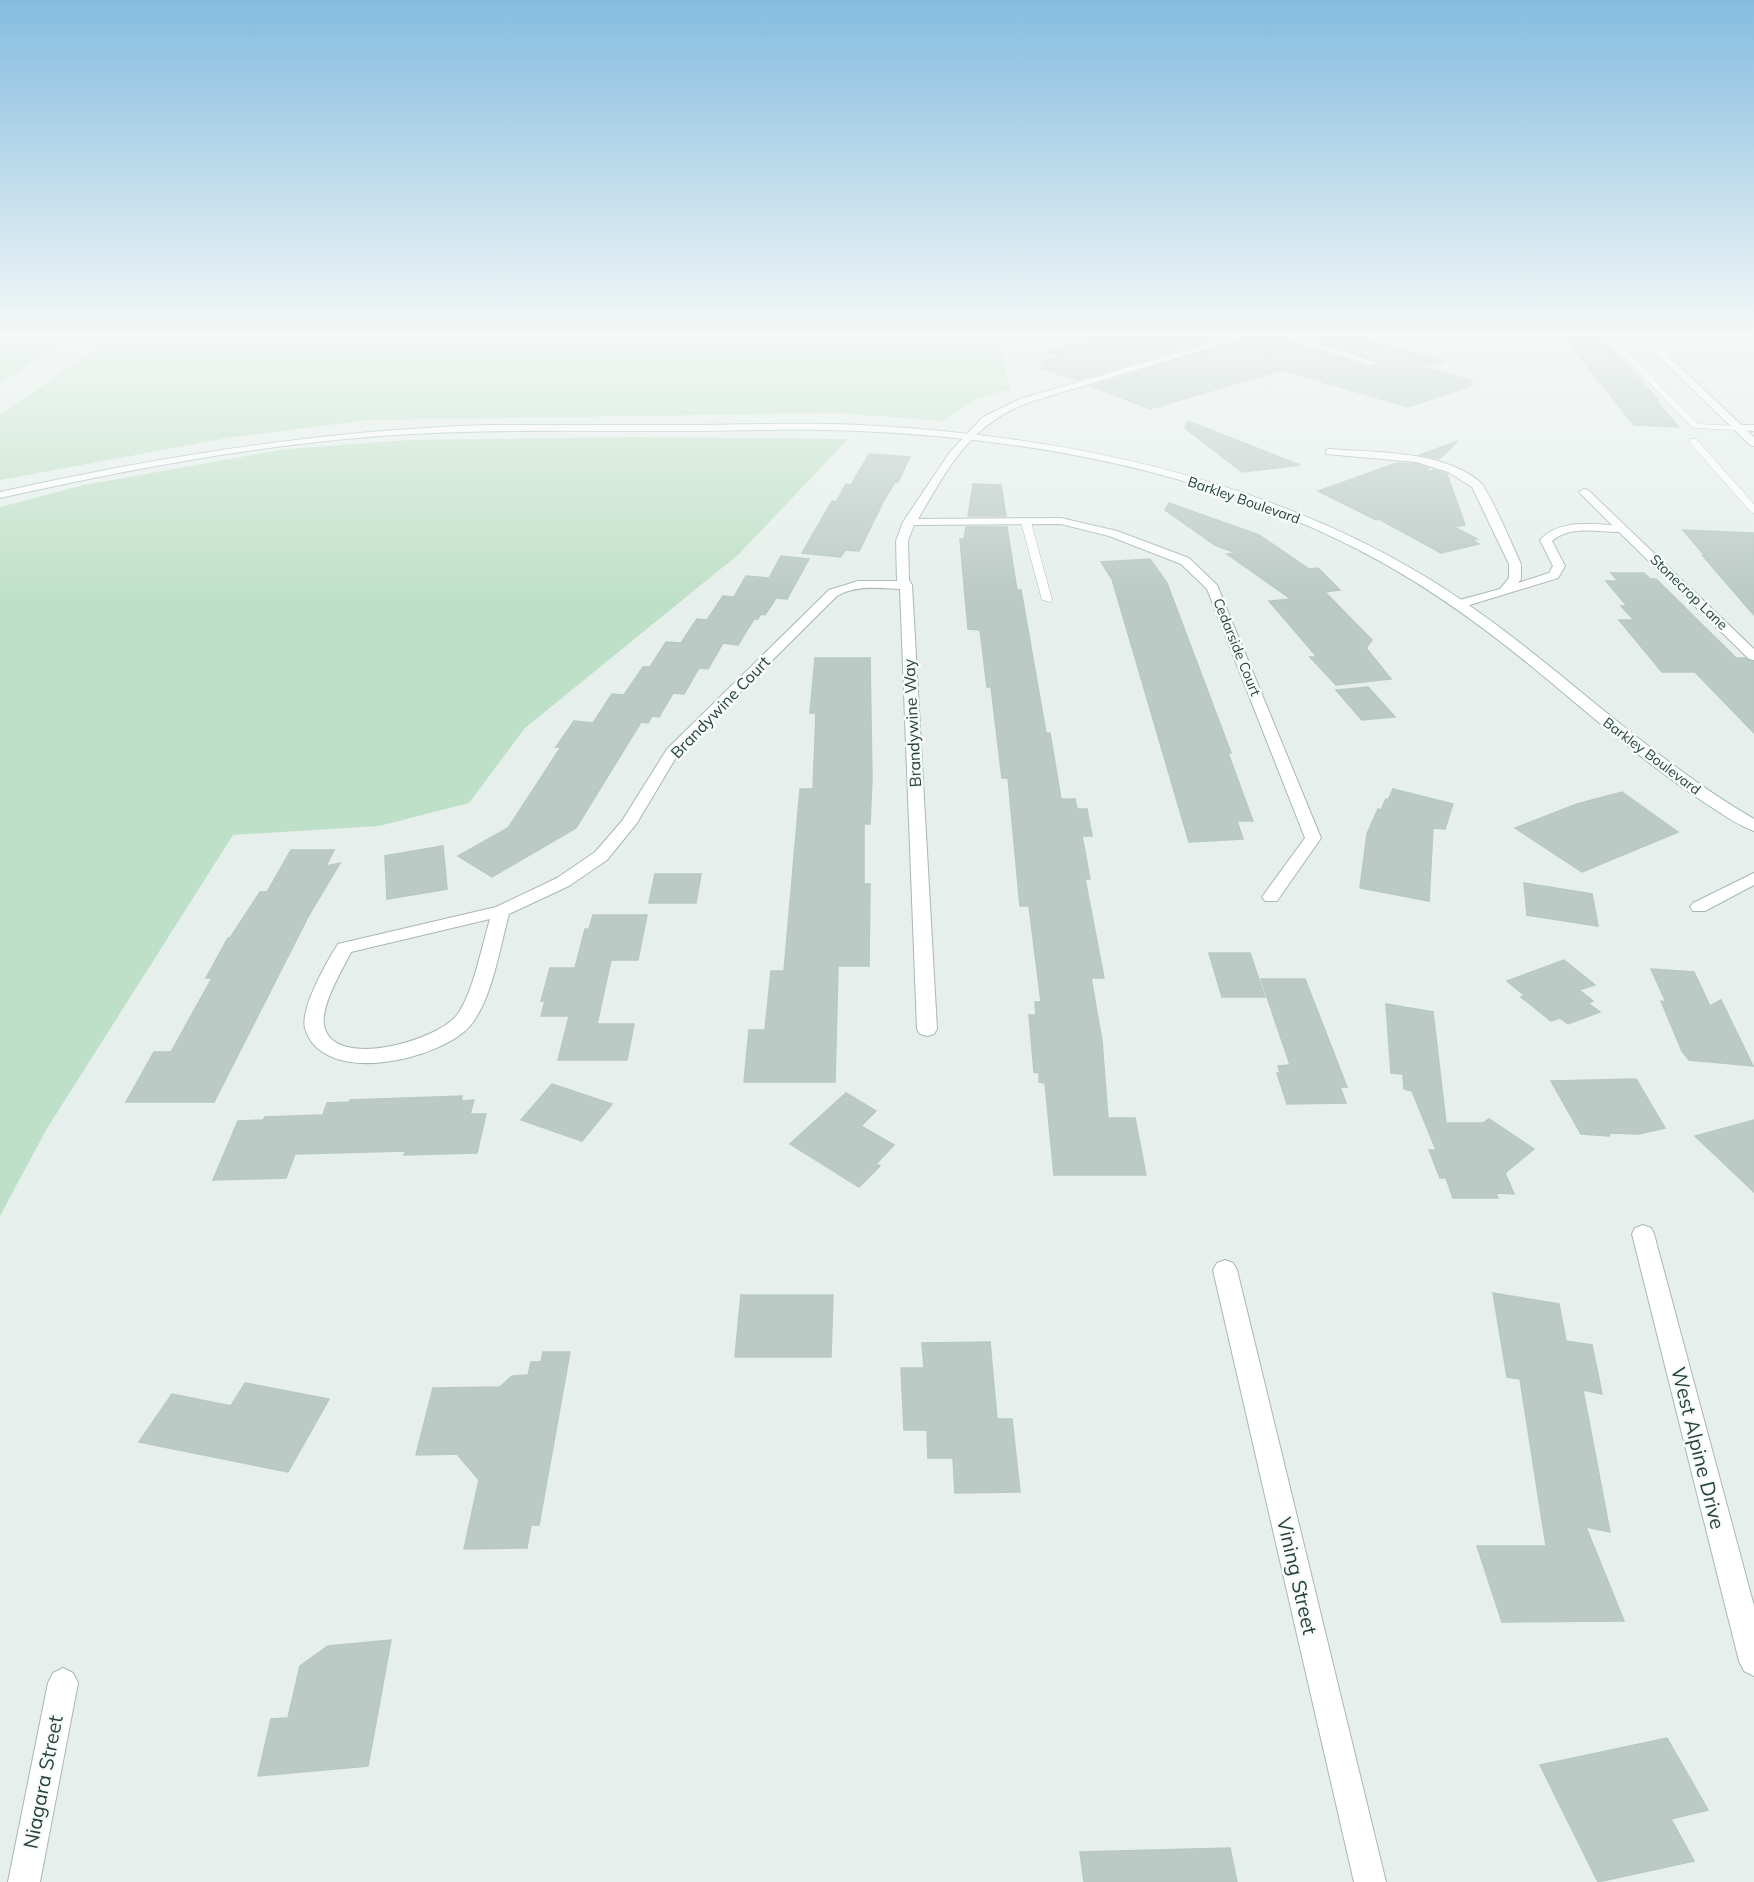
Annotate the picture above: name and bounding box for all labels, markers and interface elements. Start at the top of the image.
street label: Barkley Boulevard [1185,472,1303,528]
street label: Stonecrop Lane [1646,550,1732,634]
street label: Cedarside Court [1209,595,1265,699]
street label: Brandywine Court [666,651,774,762]
street label: Brandywine Way [899,658,925,788]
street label: Barkley Boulevard [1600,713,1704,799]
street label: West Alpine Drive [1666,1364,1731,1532]
street label: Vining Street [1272,1515,1323,1637]
street label: Niagara Street [17,1713,68,1851]

